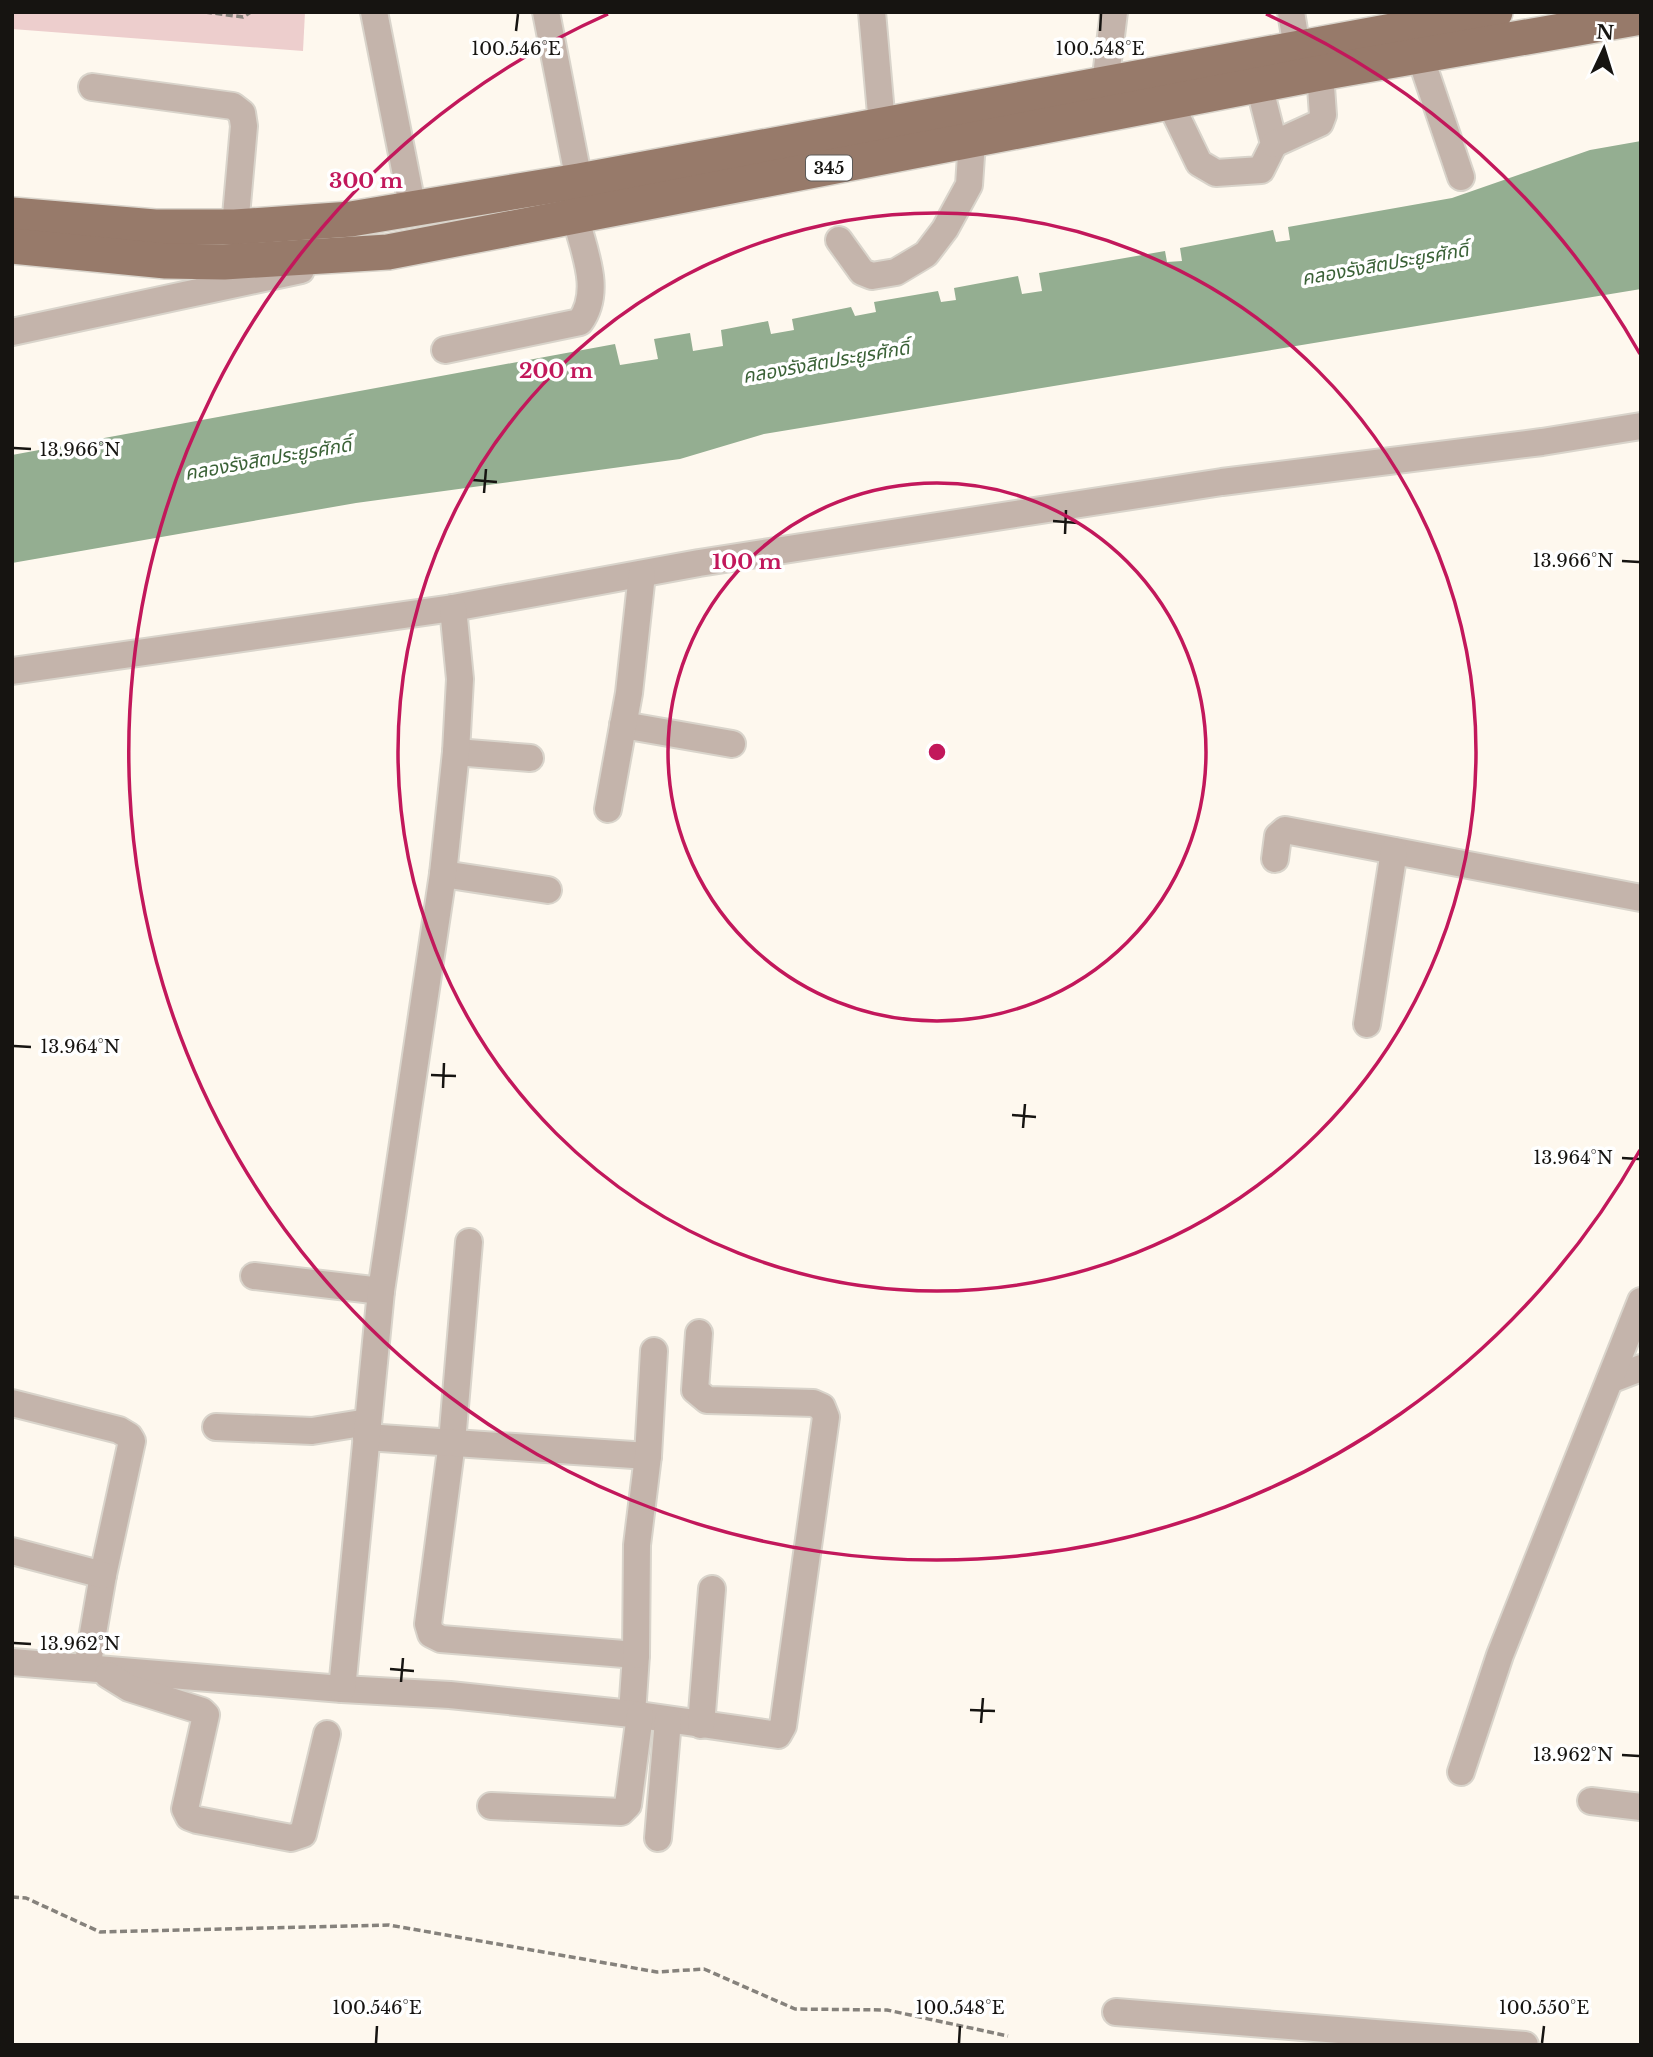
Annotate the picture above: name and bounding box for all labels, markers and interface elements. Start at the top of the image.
north arrow [1569,14,1639,84]
text: N [1595,20,1615,45]
text: 100.546°E [471,38,561,60]
text: 100.548°E [1055,38,1145,60]
road number: 345 [806,156,852,180]
text: 300 m [329,168,403,194]
water label: คลองรังสิตประยูรศักดิ์ [1300,237,1475,291]
water label: คลองรังสิตประยูรศักดิ์ [741,335,916,389]
text: 200 m [519,358,593,384]
water label: คลองรังสิตประยูรศักดิ์ [183,432,358,486]
text: 13.966°N [39,439,121,461]
text: 100 m [712,549,782,575]
text: 13.966°N [1532,550,1614,572]
centre of rings [925,740,949,764]
text: 13.964°N [40,1036,120,1058]
text: 13.964°N [1533,1147,1613,1169]
text: 13.962°N [40,1633,120,1655]
text: 13.962°N [1533,1744,1613,1766]
text: 100.546°E [332,1997,422,2019]
text: 100.548°E [915,1997,1005,2019]
text: 100.550°E [1499,1997,1589,2019]

